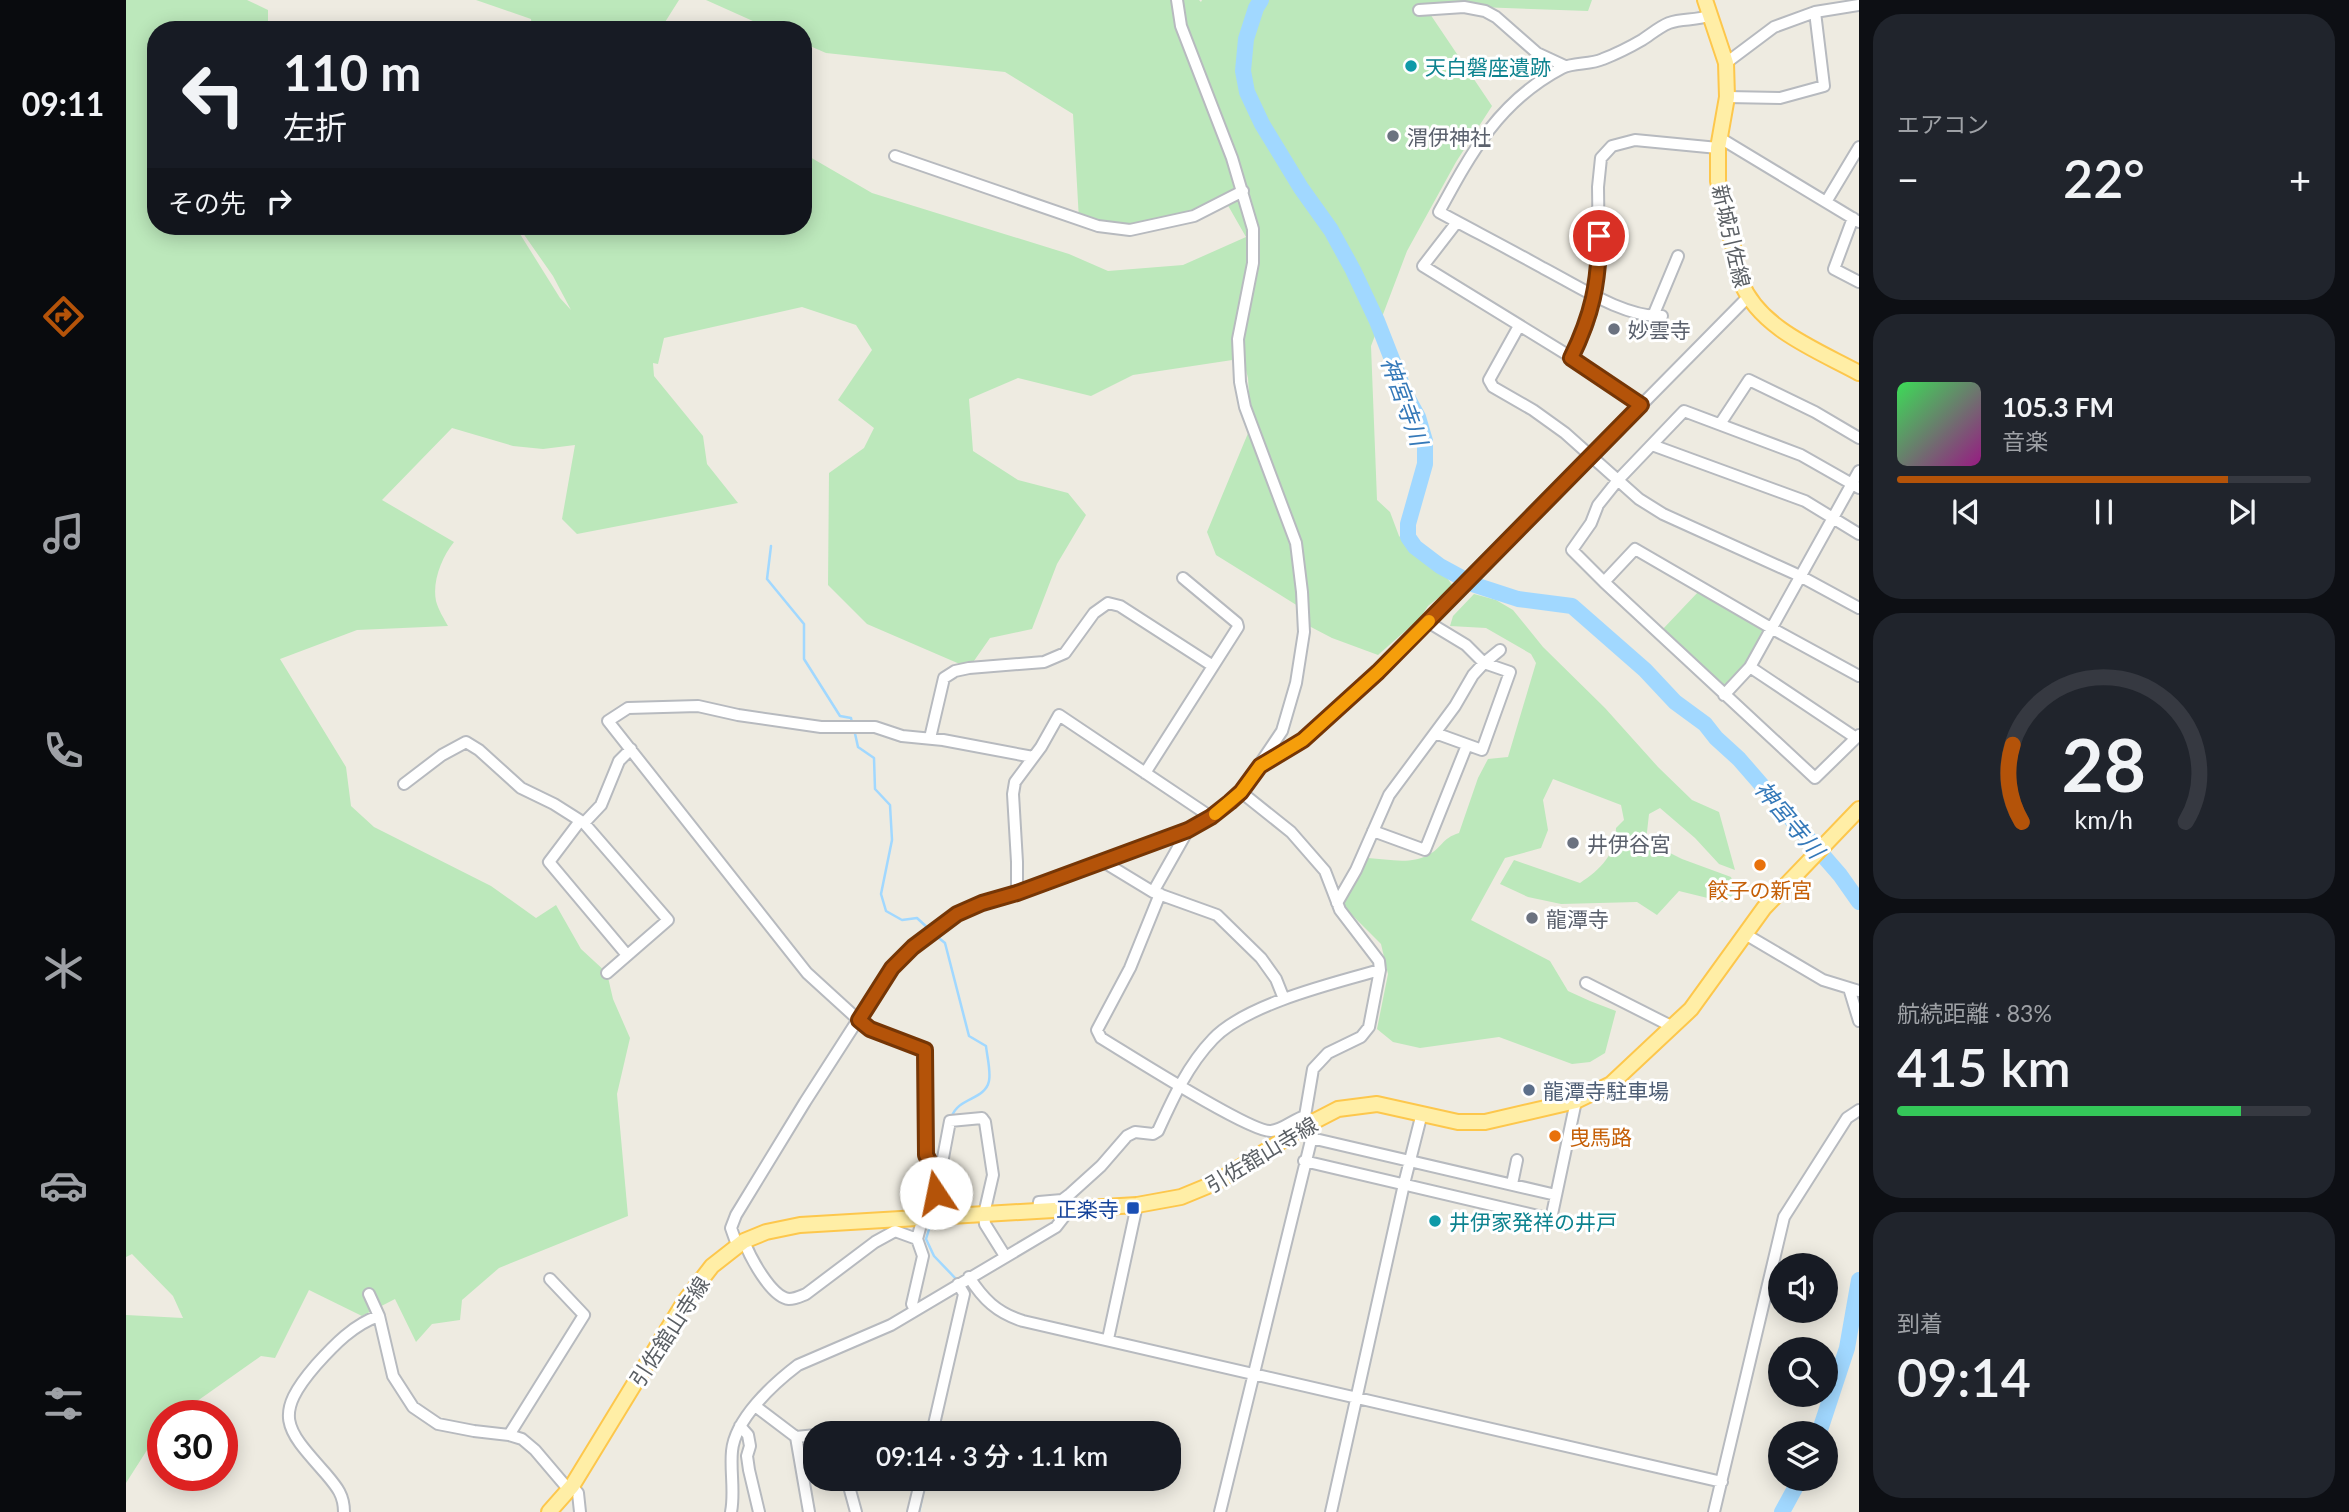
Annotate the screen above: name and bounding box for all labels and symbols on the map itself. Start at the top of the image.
place label: 天白磐座遺跡 [1425,54,1551,79]
marker: 天白磐座遺跡 [1403,58,1419,74]
place label: 渭伊神社 [1407,124,1491,149]
marker: 渭伊神社 [1385,128,1401,144]
street label: 新城引佐線 [1708,182,1756,290]
pin [1569,206,1629,266]
place label: 妙雲寺 [1628,317,1691,342]
marker: 妙雲寺 [1606,321,1622,337]
water label: 神宮寺川 [1376,353,1435,452]
water label: 神宮寺川 [1750,775,1832,866]
place label: 井伊谷宮 [1587,831,1671,856]
marker: 井伊谷宮 [1565,835,1581,851]
marker: 餃子の新宮 [1752,857,1768,873]
place label: 餃子の新宮 [1708,877,1813,902]
place label: 龍潭寺 [1546,906,1609,931]
marker: 龍潭寺 [1524,910,1540,926]
place label: 龍潭寺駐車場 [1543,1078,1669,1103]
marker: 龍潭寺駐車場 [1521,1082,1537,1098]
street label: 引佐舘山寺線 [1201,1111,1321,1197]
place label: 曳馬路 [1569,1124,1632,1149]
marker: 曳馬路 [1547,1128,1563,1144]
position arrow [899,1156,973,1230]
place label: 正楽寺 [1056,1196,1119,1221]
marker: 正楽寺 [1125,1200,1141,1216]
place label: 井伊家発祥の井戸 [1449,1209,1617,1234]
marker: 井伊家発祥の井戸 [1427,1213,1443,1229]
street label: 引佐舘山寺線 [624,1271,714,1391]
speed limit sign: 30 [147,1400,238,1491]

